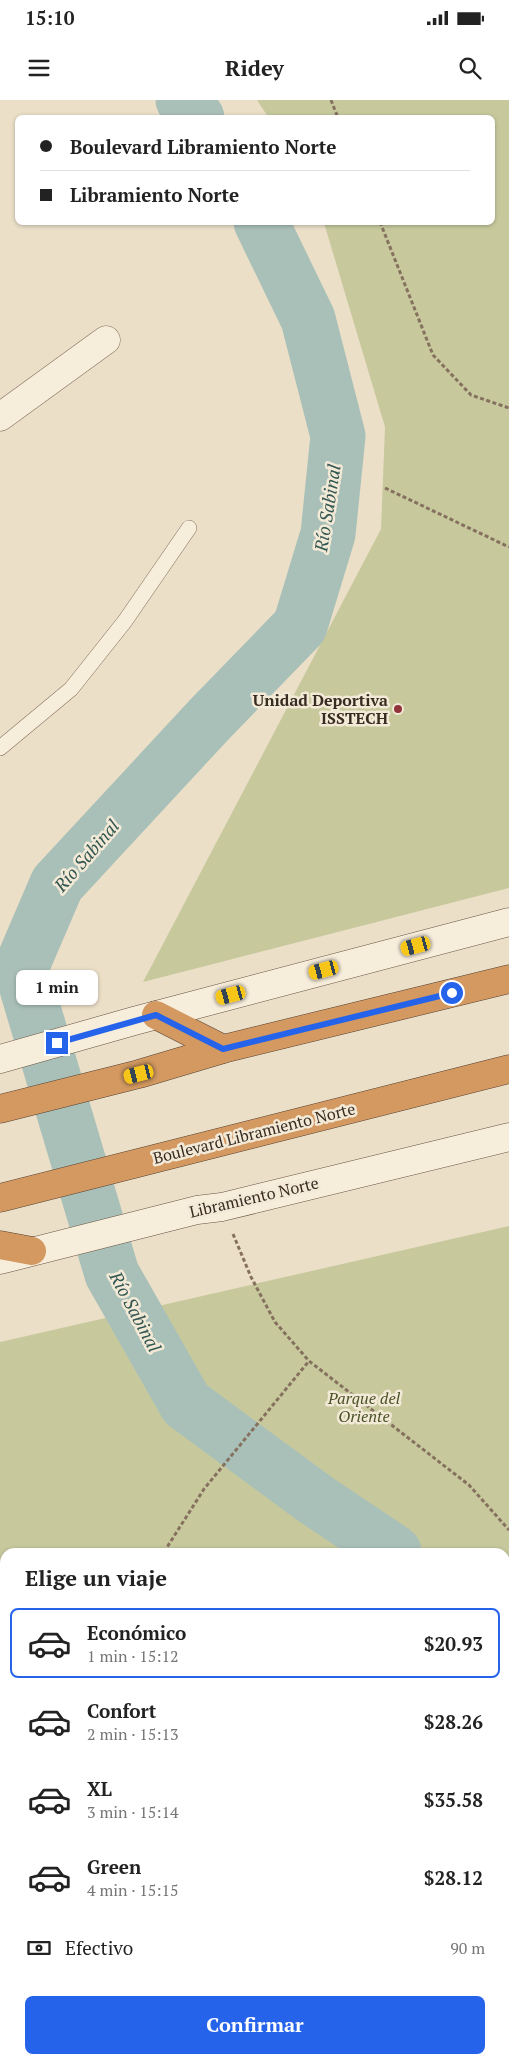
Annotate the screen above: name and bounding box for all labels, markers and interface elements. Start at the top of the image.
text: 15:10 [25,5,74,30]
text: Ridey [225,53,284,82]
icon: menu [25,54,53,82]
icon: search [456,54,484,82]
text: Boulevard Libramiento Norte [70,134,336,159]
text: Libramiento Norte [70,182,239,207]
water label: Río Sabinal [308,463,346,554]
place label: Unidad Deportiva ISSTECH [253,689,388,729]
marker: Unidad Deportiva ISSTECH [392,703,404,715]
water label: Río Sabinal [48,814,124,897]
car [399,935,432,957]
car [307,959,340,981]
callout: 1 min [16,970,98,1006]
text: 1 min [35,976,79,998]
route start [441,982,463,1004]
car [214,984,247,1006]
route end [46,1032,68,1054]
car [122,1063,155,1085]
street label: Boulevard Libramiento Norte [151,1097,357,1169]
street label: Libramiento Norte [187,1171,321,1223]
water label: Río Sabinal [104,1266,167,1356]
park label: Parque del Oriente [327,1387,401,1427]
text: Elige un viaje [25,1563,167,1592]
text: Económico [87,1620,186,1645]
icon: car [27,1621,72,1666]
text: $20.93 [424,1631,483,1656]
text: 1 min · 15:12 [87,1645,179,1667]
text: Confort [87,1698,156,1723]
icon: car [27,1699,72,1744]
text: $28.26 [424,1709,483,1734]
text: 2 min · 15:13 [87,1723,179,1745]
text: XL [87,1776,112,1801]
icon: car [27,1777,72,1822]
text: $35.58 [424,1787,483,1812]
text: 3 min · 15:14 [87,1801,179,1823]
text: Green [87,1854,141,1879]
icon: car [27,1855,72,1900]
text: $28.12 [424,1865,483,1890]
text: 4 min · 15:15 [87,1879,179,1901]
icon: cash [25,1934,53,1962]
text: Efectivo [65,1935,133,1960]
text: 90 m [450,1937,485,1959]
button: Confirmar [25,1996,485,2054]

